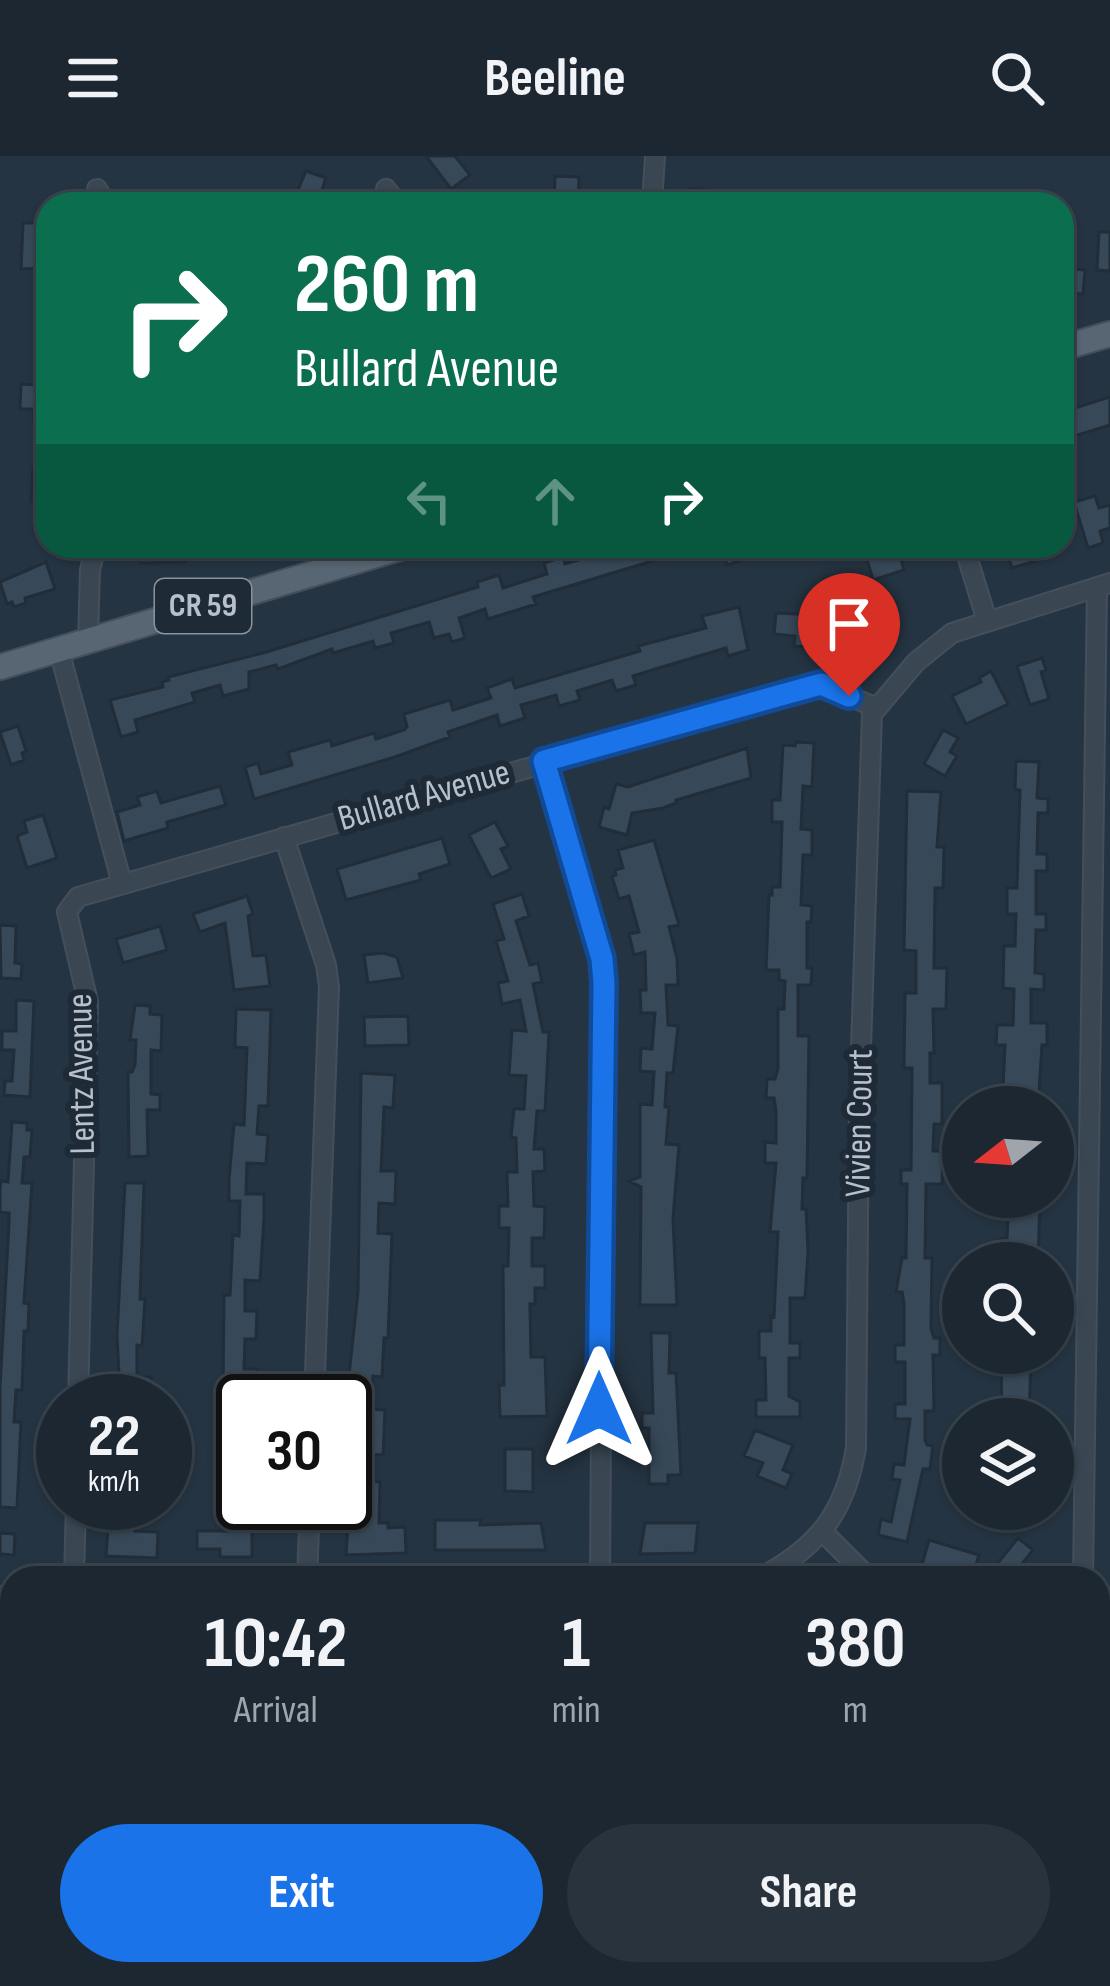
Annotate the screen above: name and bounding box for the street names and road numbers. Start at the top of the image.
road number: CR 59 [155,579,251,633]
street label: Bullard Avenue [333,751,515,841]
street label: Lentz Avenue [59,993,105,1155]
street label: Vivien Court [837,1049,883,1197]

